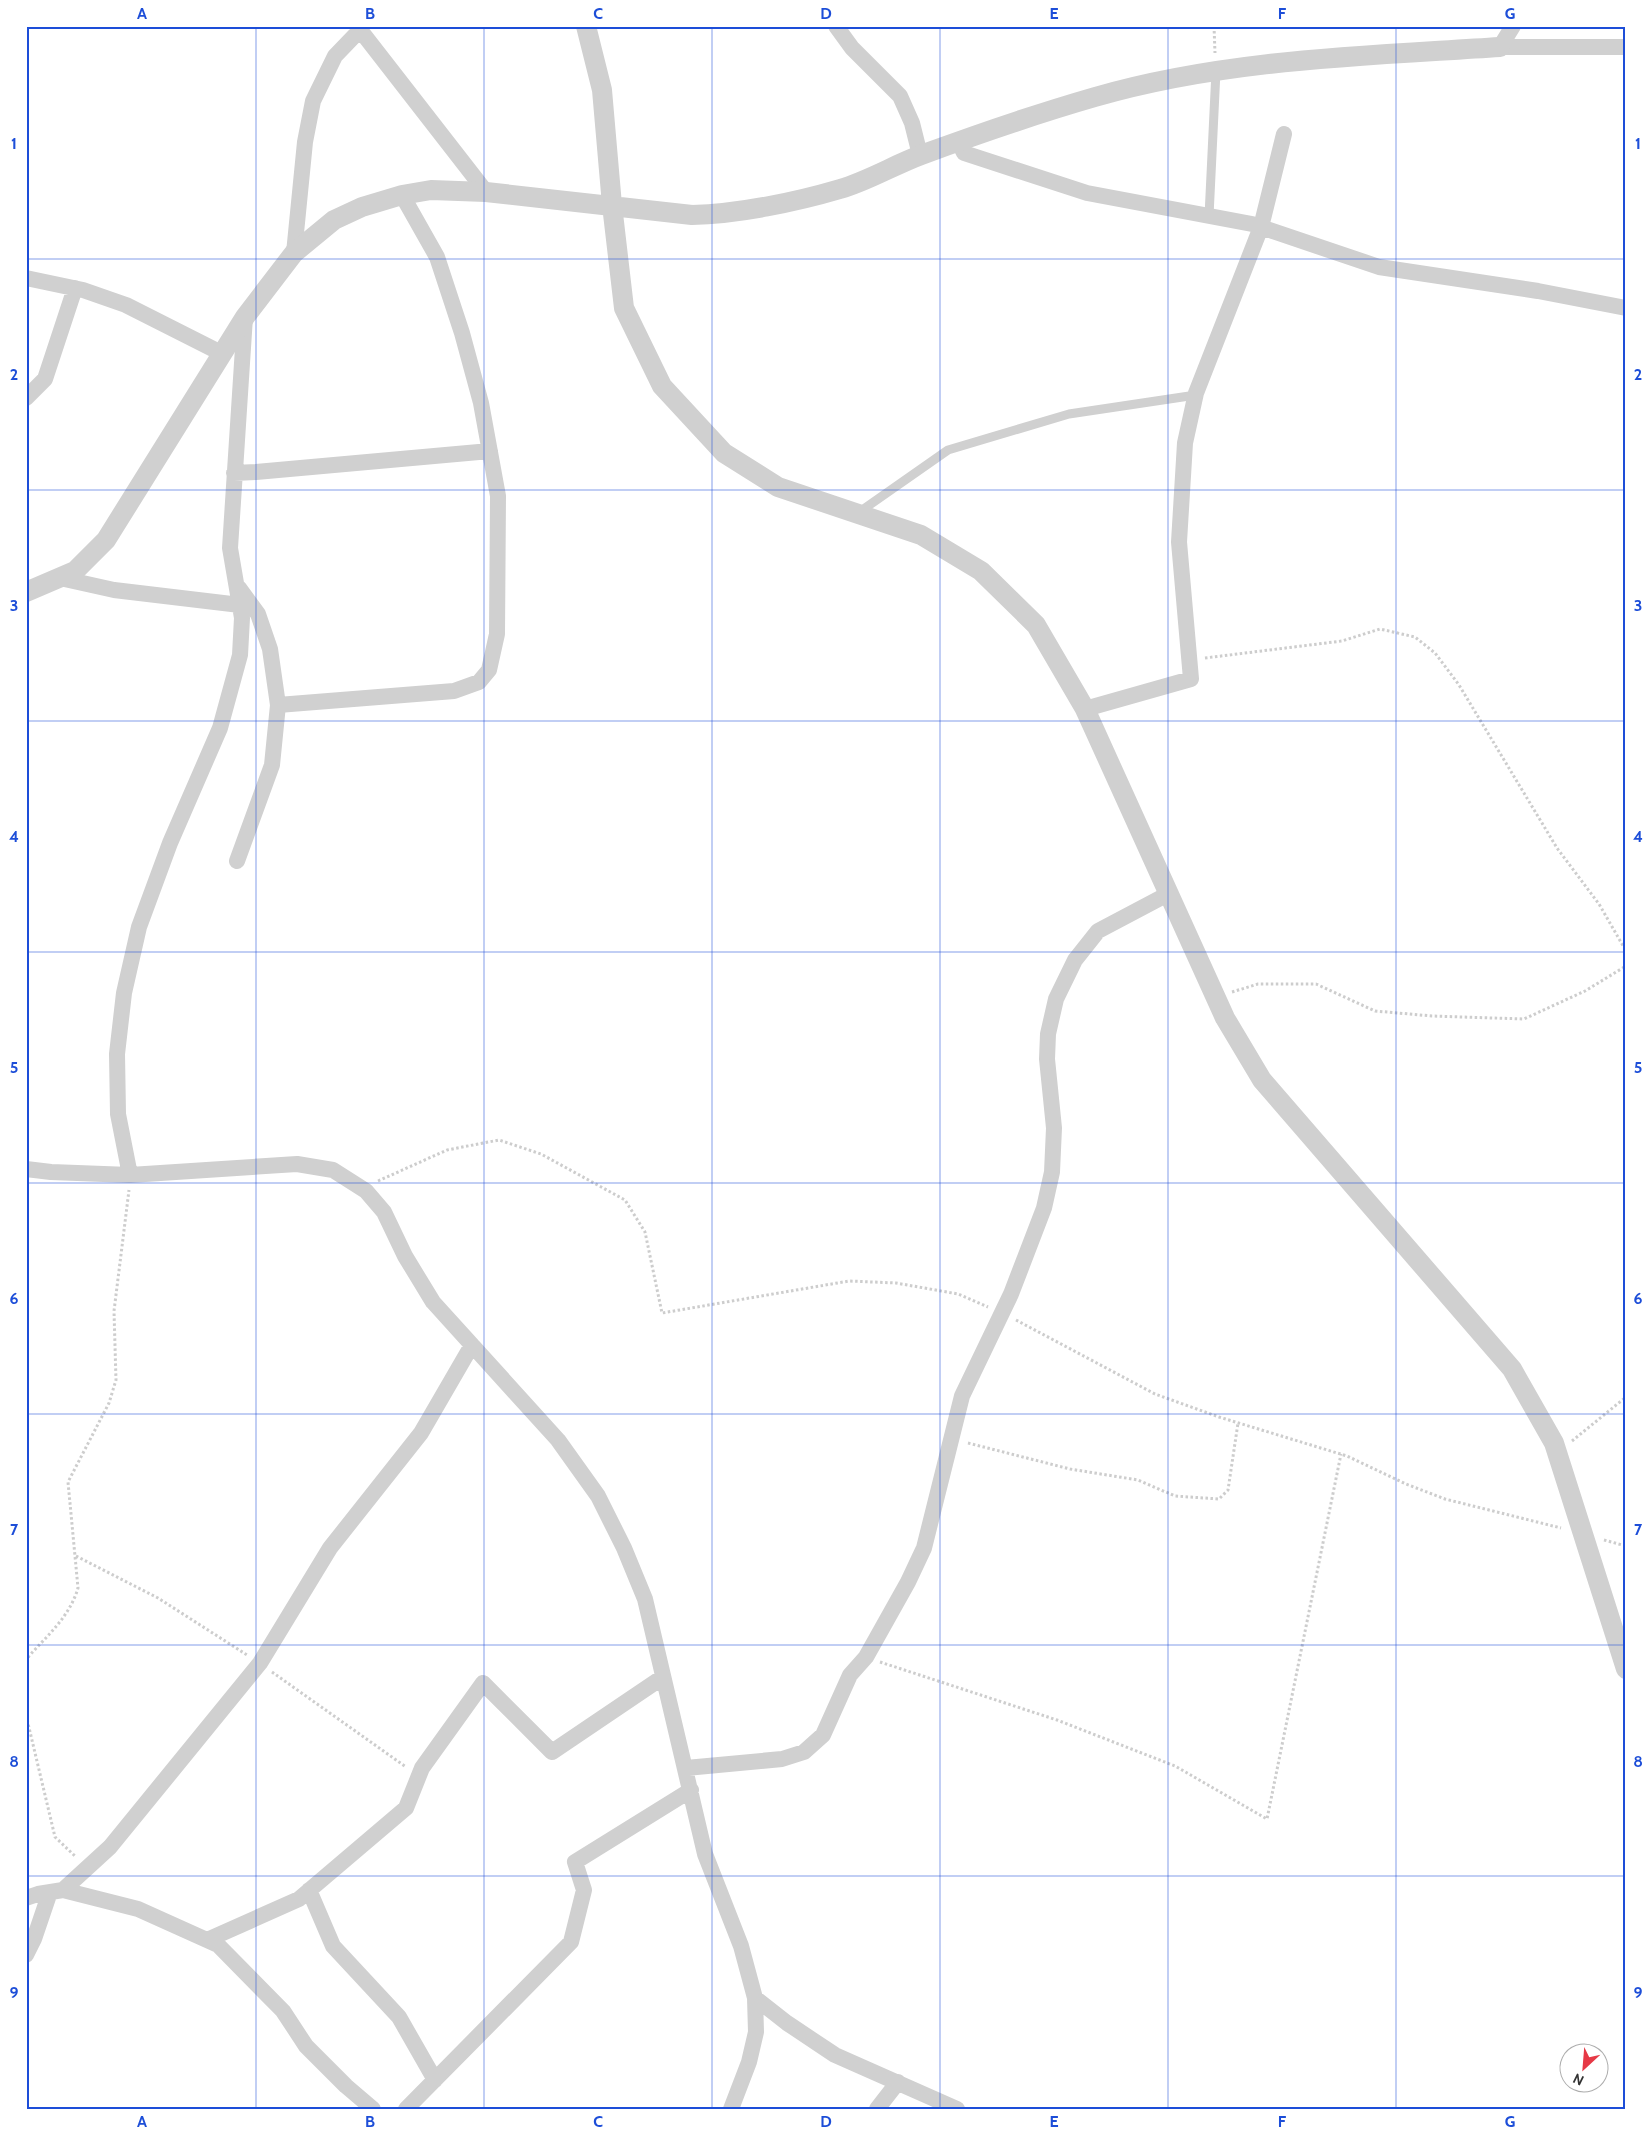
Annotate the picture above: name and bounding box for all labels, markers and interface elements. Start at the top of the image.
text: A [137,4,147,23]
text: B [365,4,375,23]
text: C [593,4,603,23]
text: D [820,4,832,23]
text: E [1049,4,1059,23]
text: F [1278,4,1287,23]
text: G [1505,4,1515,23]
text: 1 [11,134,17,153]
text: 1 [1635,134,1641,153]
text: 2 [10,365,18,384]
text: 2 [1634,365,1642,384]
text: 3 [10,596,18,615]
text: 3 [1634,596,1642,615]
text: 4 [9,827,19,846]
text: 4 [1633,827,1643,846]
text: 5 [10,1058,18,1077]
text: 5 [1634,1058,1642,1077]
text: 6 [10,1289,19,1308]
text: 6 [1634,1289,1643,1308]
text: 7 [10,1520,19,1539]
text: 7 [1634,1520,1643,1539]
text: 8 [9,1752,19,1771]
text: 8 [1633,1752,1643,1771]
text: 9 [10,1983,19,2002]
text: 9 [1634,1983,1643,2002]
north arrow [1560,2042,1610,2092]
text: N [1570,2069,1587,2090]
text: A [137,2112,147,2131]
text: B [365,2112,375,2131]
text: C [593,2112,603,2131]
text: D [820,2112,832,2131]
text: E [1049,2112,1059,2131]
text: F [1278,2112,1287,2131]
text: G [1505,2112,1515,2131]

